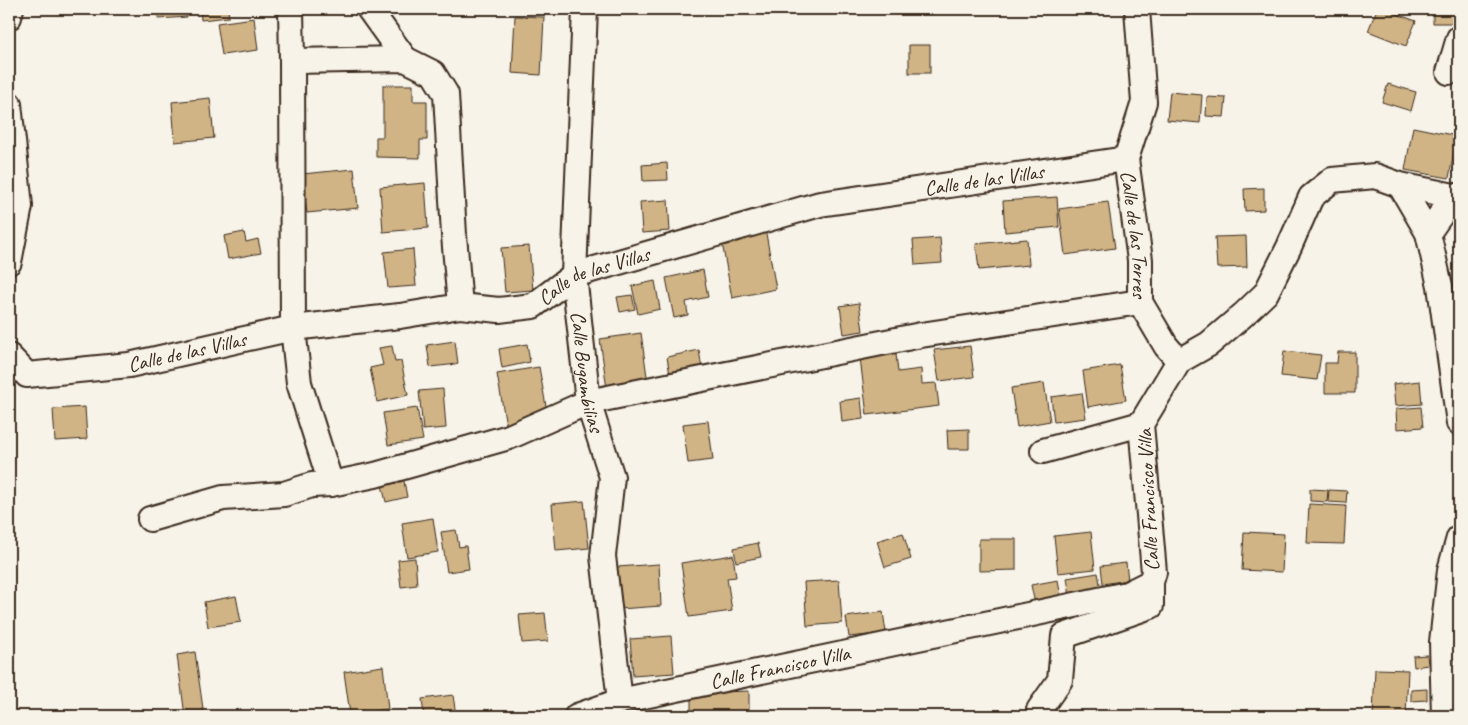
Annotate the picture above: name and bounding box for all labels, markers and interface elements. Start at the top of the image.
street label: Calle de las Villas [923,158,1047,202]
street label: Calle de las Torres [1115,169,1154,300]
street label: Calle de las Villas [532,240,654,311]
street label: Calle Bugambilias [565,310,610,437]
street label: Calle de las Villas [125,326,250,378]
street label: Calle Francisco Villa [1131,427,1165,572]
street label: Calle Francisco Villa [708,639,854,695]

